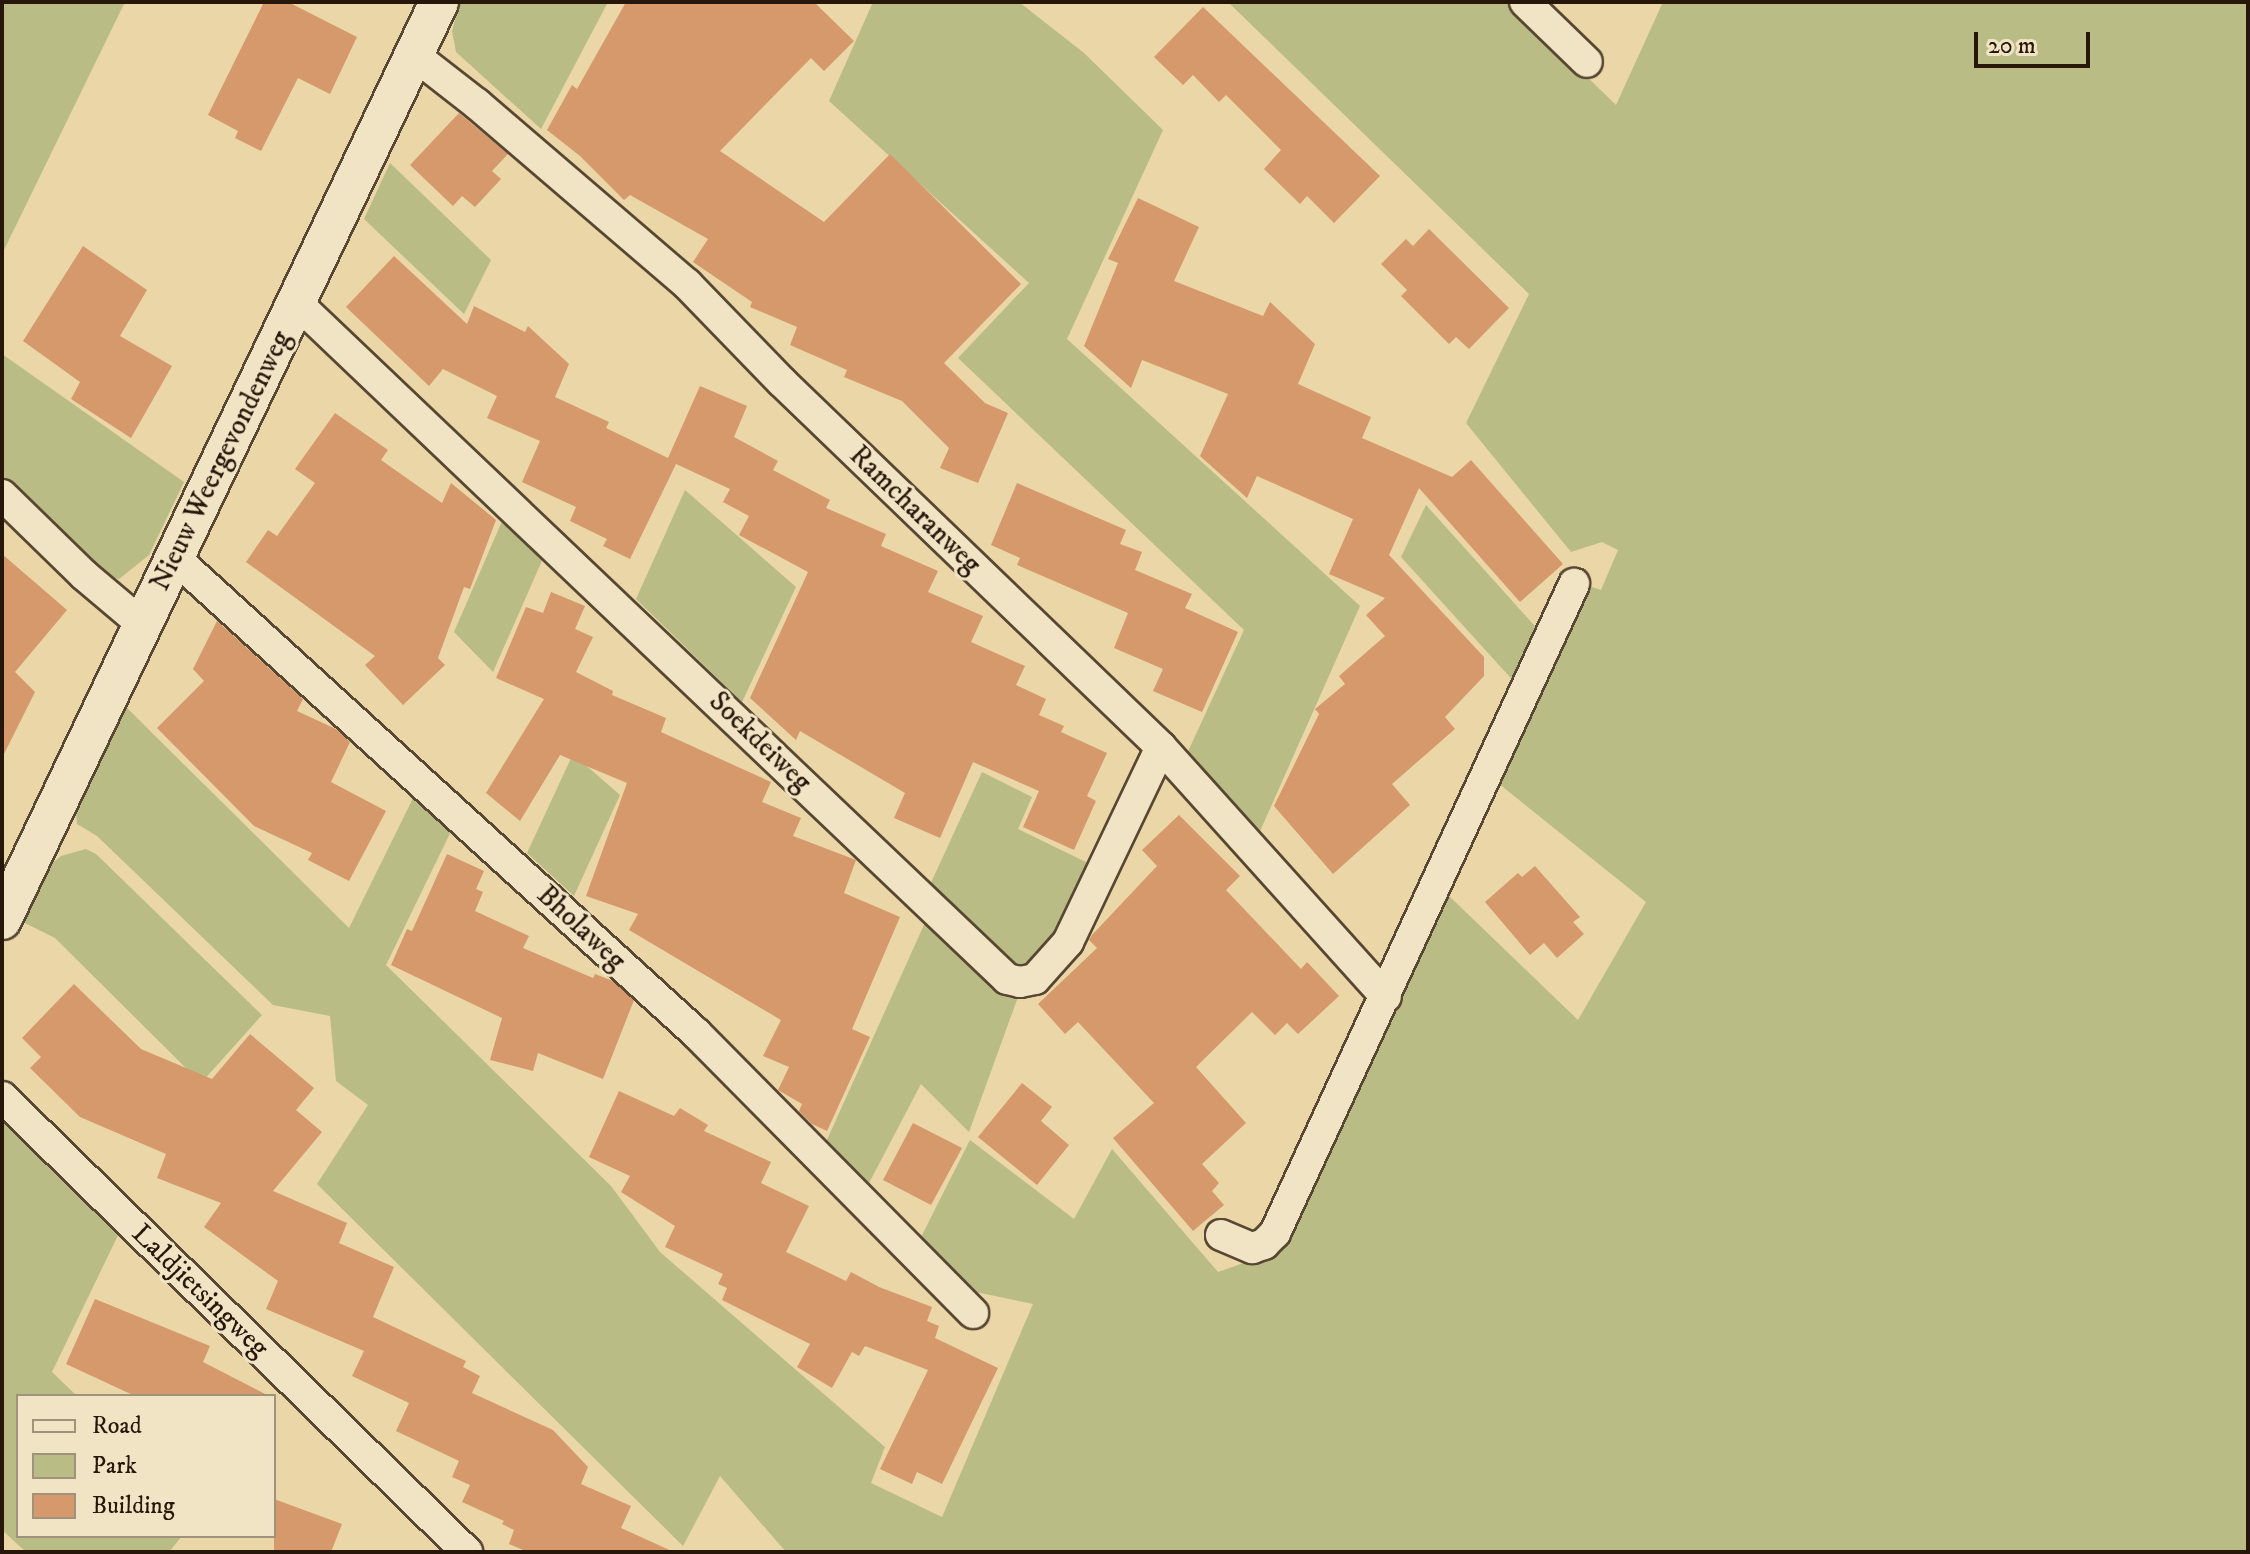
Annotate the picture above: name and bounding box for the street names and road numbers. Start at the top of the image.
street label: Nieuw Weergevondenweg [143,326,299,596]
street label: Ramcharanweg [842,439,988,581]
street label: Soekdeiweg [702,685,818,799]
street label: Bholaweg [530,879,632,977]
street label: Laldjietsingweg [125,1217,275,1365]

